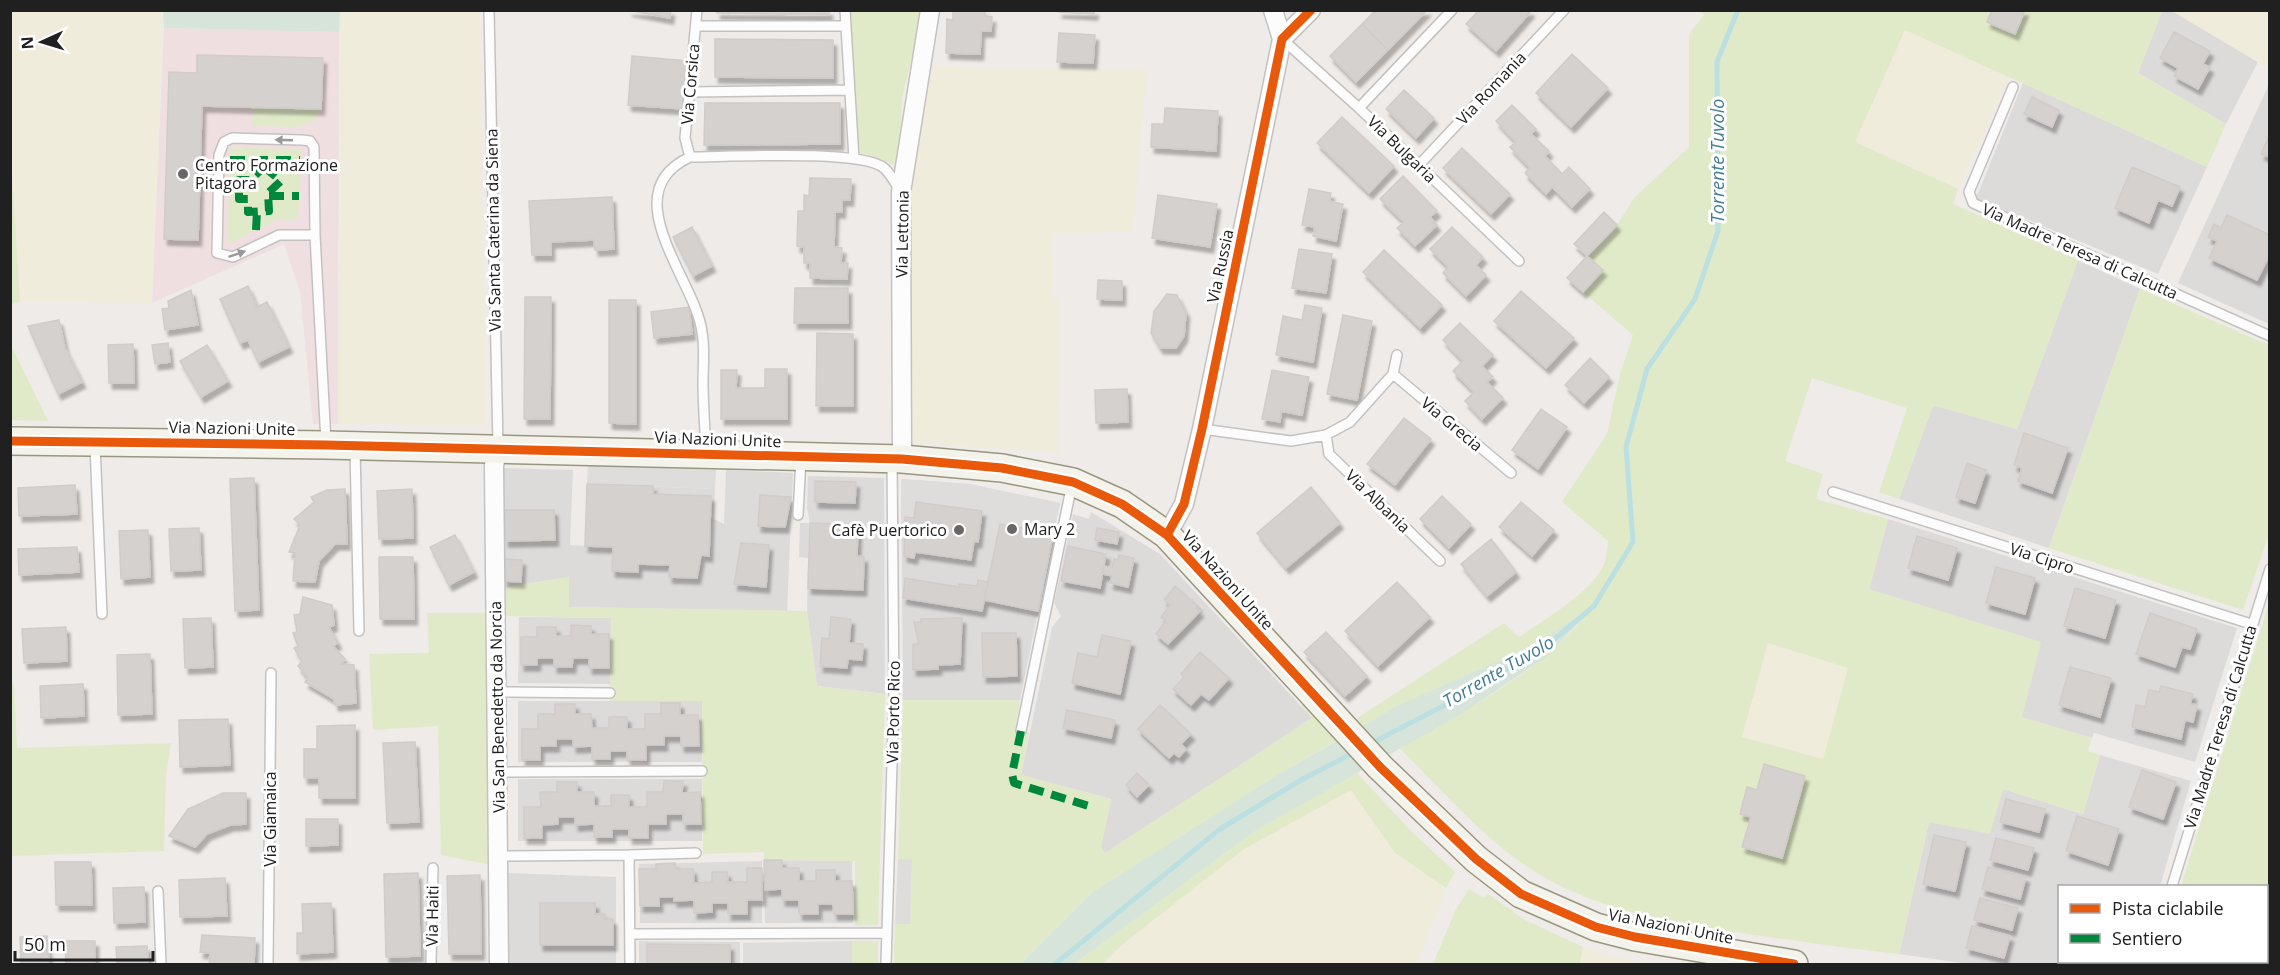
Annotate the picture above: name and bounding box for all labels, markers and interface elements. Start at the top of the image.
north arrow [12,12,72,72]
text: N [16,36,38,50]
street label: Via Corsica [676,43,704,125]
street label: Via Romania [1451,47,1531,129]
water label: Torrente Tuvolo [1705,99,1729,223]
street label: Via Bulgaria [1363,111,1441,187]
street label: Via Santa Caterina da Siena [480,128,506,332]
one-way arrow [274,135,293,144]
place label: Centro Formazione Pitagora [195,154,338,194]
marker: Centro Formazione Pitagora [176,167,190,181]
street label: Via Lettonia [890,190,914,278]
street label: Via Madre Teresa di Calcutta [1979,198,2181,304]
street label: Via Russia [1201,227,1239,305]
one-way arrow [228,248,246,258]
street label: Via Grecia [1416,392,1488,456]
street label: Via Nazioni Unite [168,416,296,440]
street label: Via Nazioni Unite [654,426,782,452]
street label: Via Albania [1341,465,1415,537]
place label: Mary 2 [1024,518,1075,540]
place label: Cafè Puertorico [831,519,947,541]
marker: Mary 2 [1005,522,1019,536]
marker: Cafè Puertorico [952,523,966,537]
street label: Via Nazioni Unite [1177,525,1279,635]
street label: Via Cipro [2007,537,2077,579]
street label: Via San Benedetto da Norcia [484,601,510,813]
street label: Via Madre Teresa di Calcutta [2178,622,2262,832]
water label: Torrente Tuvolo [1438,629,1558,713]
street label: Via Porto Rico [881,660,905,764]
street label: Via Giamaica [259,771,281,867]
street label: Via Haiti [420,885,444,947]
legend [2058,885,2268,963]
text: Pista ciclabile [2112,896,2224,920]
street label: Via Nazioni Unite [1607,903,1735,949]
scale bar [15,924,153,962]
text: Sentiero [2112,926,2182,950]
text: 50 m [24,932,66,956]

